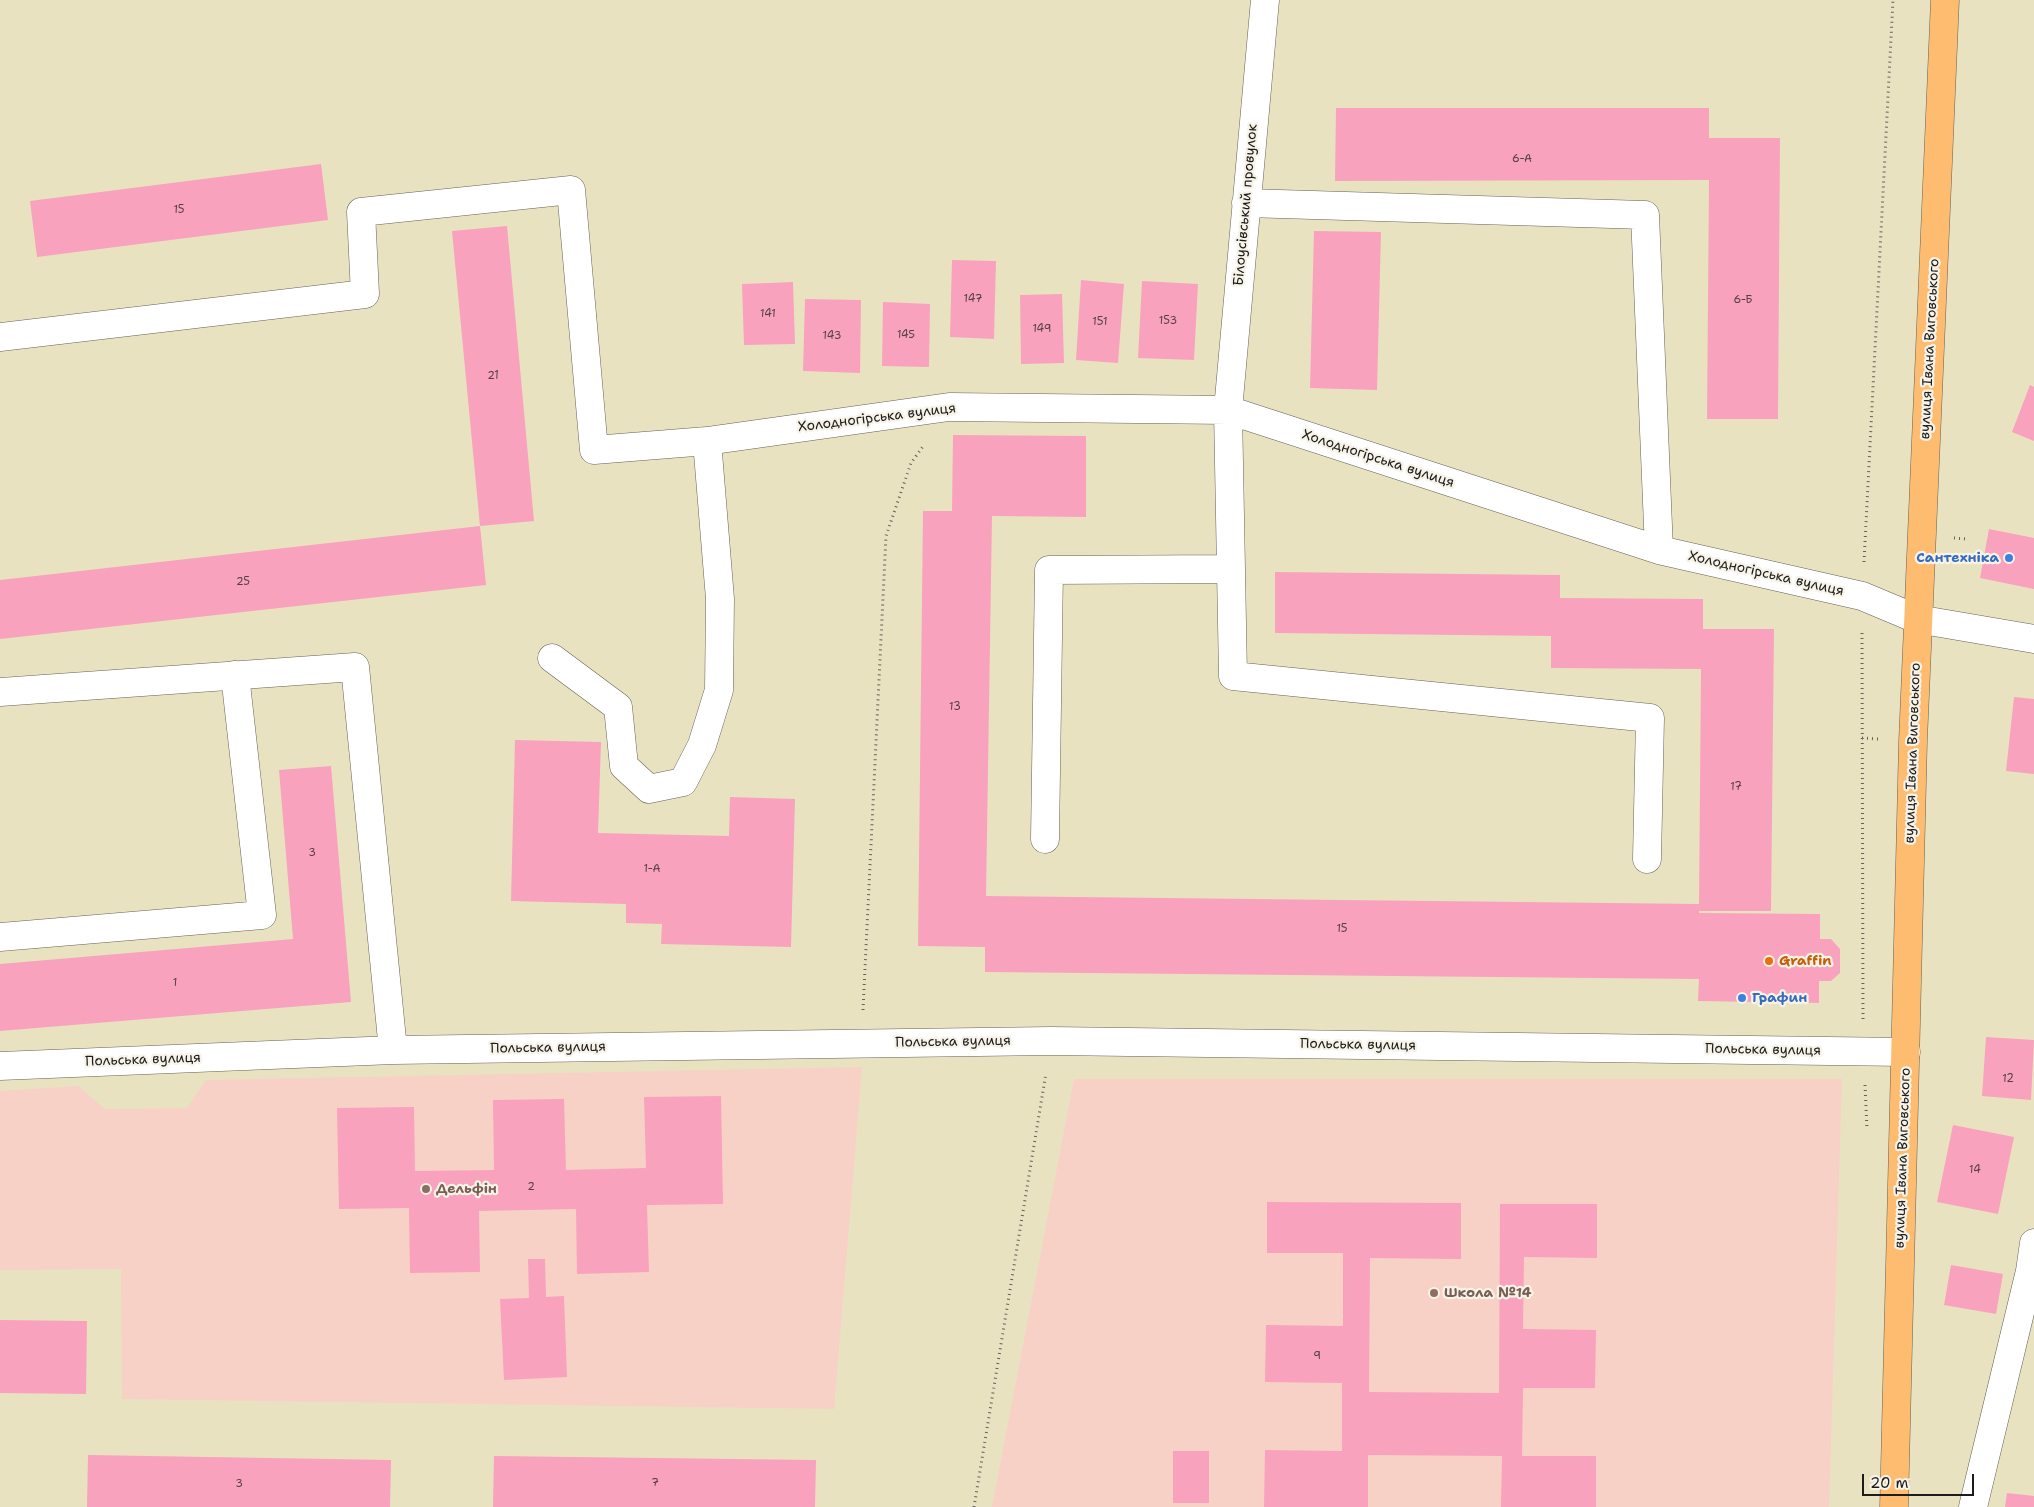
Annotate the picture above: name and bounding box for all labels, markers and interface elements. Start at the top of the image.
street label: Білоусівський провулок [1231,123,1261,287]
house number: 6-А [1512,152,1532,166]
house number: 15 [173,203,185,217]
street label: вулиця Івана Виговського [1917,258,1943,440]
house number: 147 [964,292,982,306]
house number: 6-Б [1733,293,1753,307]
house number: 141 [760,307,776,321]
house number: 153 [1159,314,1177,328]
house number: 151 [1092,315,1108,329]
house number: 149 [1032,322,1052,336]
house number: 145 [897,328,915,342]
house number: 143 [823,329,841,343]
house number: 21 [487,369,499,383]
street label: Холодногірська вулиця [797,400,957,436]
street label: Холодногірська вулиця [1300,426,1456,492]
street label: Холодногірська вулиця [1687,548,1845,600]
place label: Сантехніка [1916,550,1999,566]
marker: Сантехніка [2003,552,2015,564]
house number: 25 [236,575,250,589]
street label: вулиця Івана Виговського [1901,662,1925,844]
house number: 13 [949,700,961,714]
house number: 17 [1730,780,1742,794]
house number: 3 [308,846,316,860]
house number: 1-А [644,862,660,876]
house number: 15 [1336,922,1348,936]
place label: Graffin [1779,953,1832,969]
marker: Graffin [1763,955,1775,967]
house number: 1 [173,976,177,990]
place label: Графин [1752,990,1807,1006]
marker: Графин [1736,992,1748,1004]
street label: Польська вулиця [895,1033,1011,1051]
street label: Польська вулиця [1300,1036,1416,1054]
street label: Польська вулиця [490,1039,606,1057]
street label: Польська вулиця [1705,1041,1821,1059]
street label: Польська вулиця [85,1050,201,1070]
street label: вулиця Івана Виговського [1891,1067,1915,1249]
house number: 12 [2002,1072,2014,1086]
house number: 14 [1969,1163,1981,1177]
house number: 2 [527,1180,535,1194]
place label: Дельфін [436,1181,497,1197]
marker: Дельфін [420,1183,432,1195]
place label: Школа №14 [1444,1285,1532,1301]
marker: Школа №14 [1428,1287,1440,1299]
house number: 9 [1313,1349,1321,1363]
scale bar [1864,1464,1976,1496]
text: 20 m [1870,1473,1909,1493]
house number: 7 [651,1476,659,1490]
house number: 3 [235,1477,243,1491]

